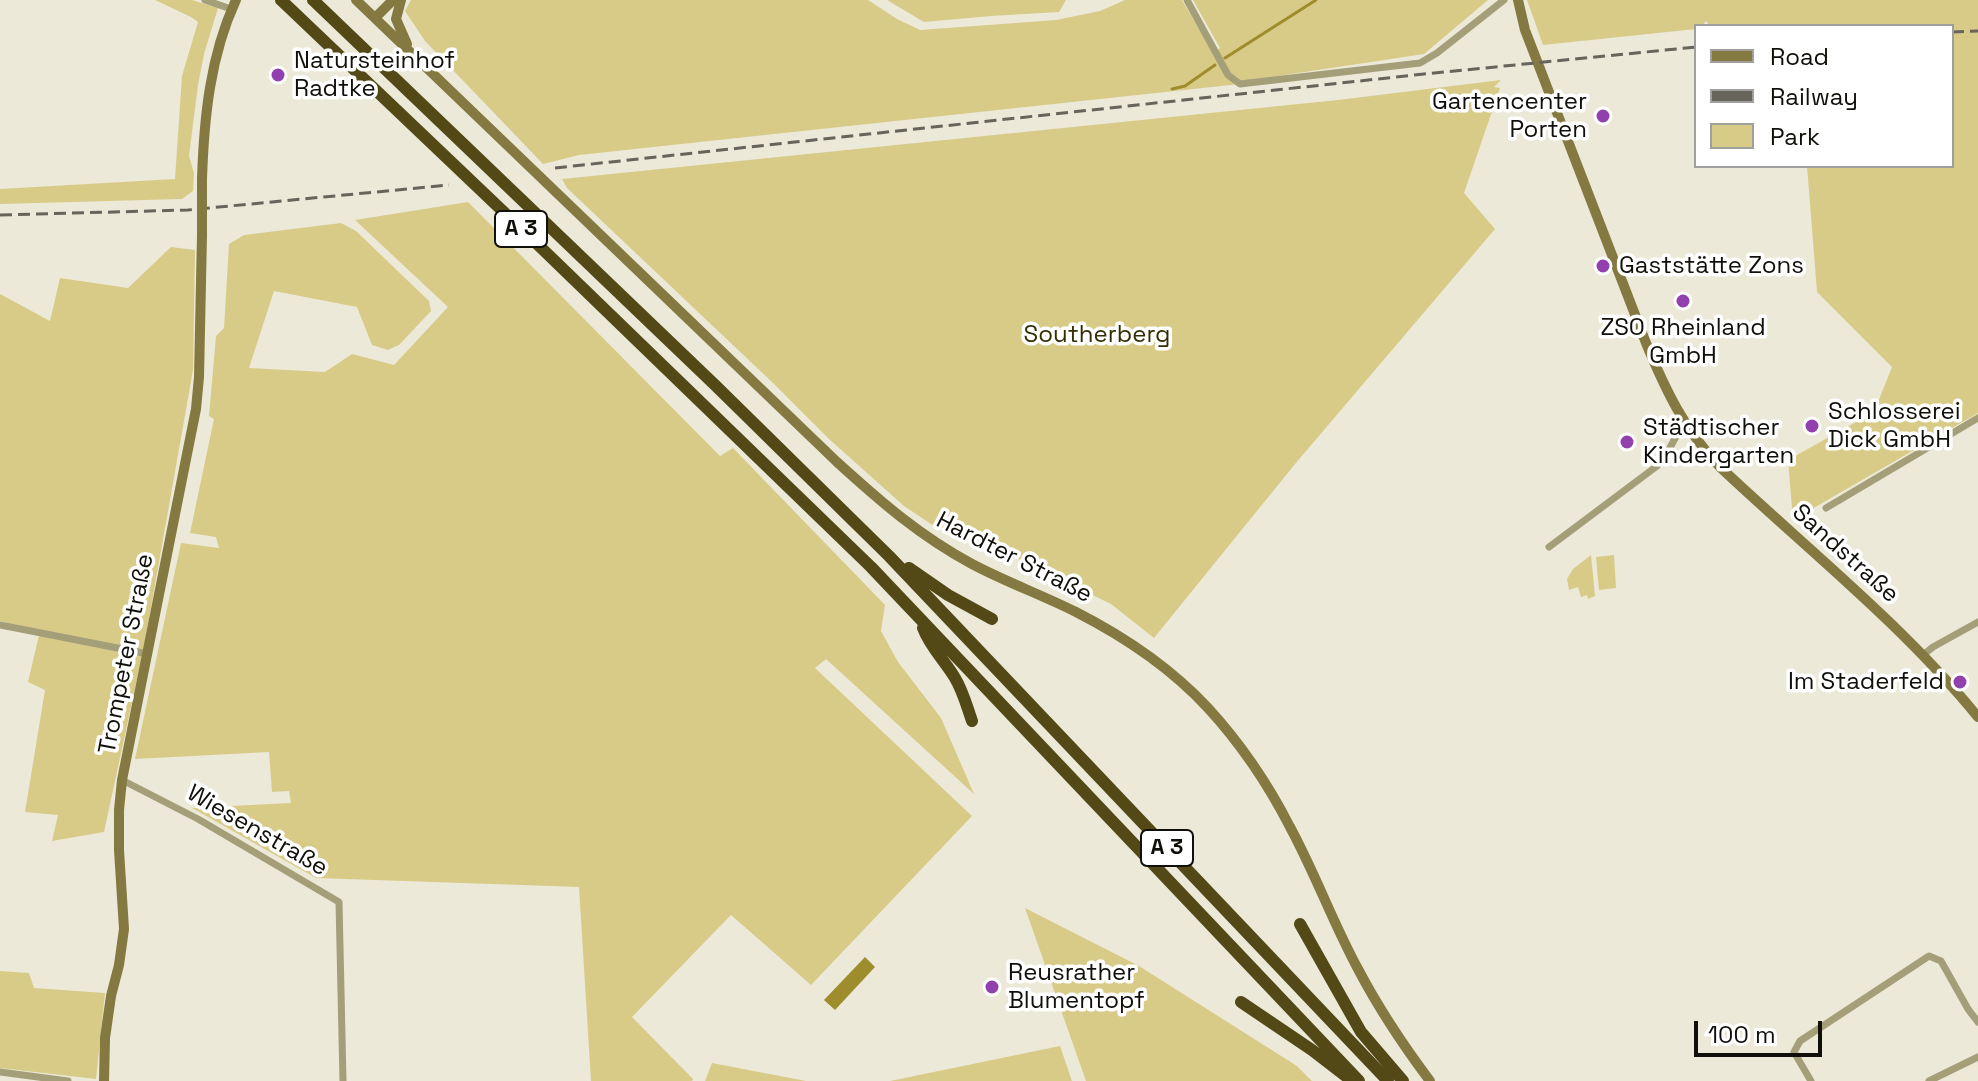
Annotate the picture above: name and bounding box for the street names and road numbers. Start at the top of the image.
road number: A 3 [495,211,547,247]
street label: Sandstraße [1786,499,1904,609]
street label: Hardter Straße [931,506,1097,610]
street label: Trompeter Straße [93,552,161,756]
street label: Wiesenstraße [181,779,333,883]
road number: A 3 [1141,830,1193,866]

